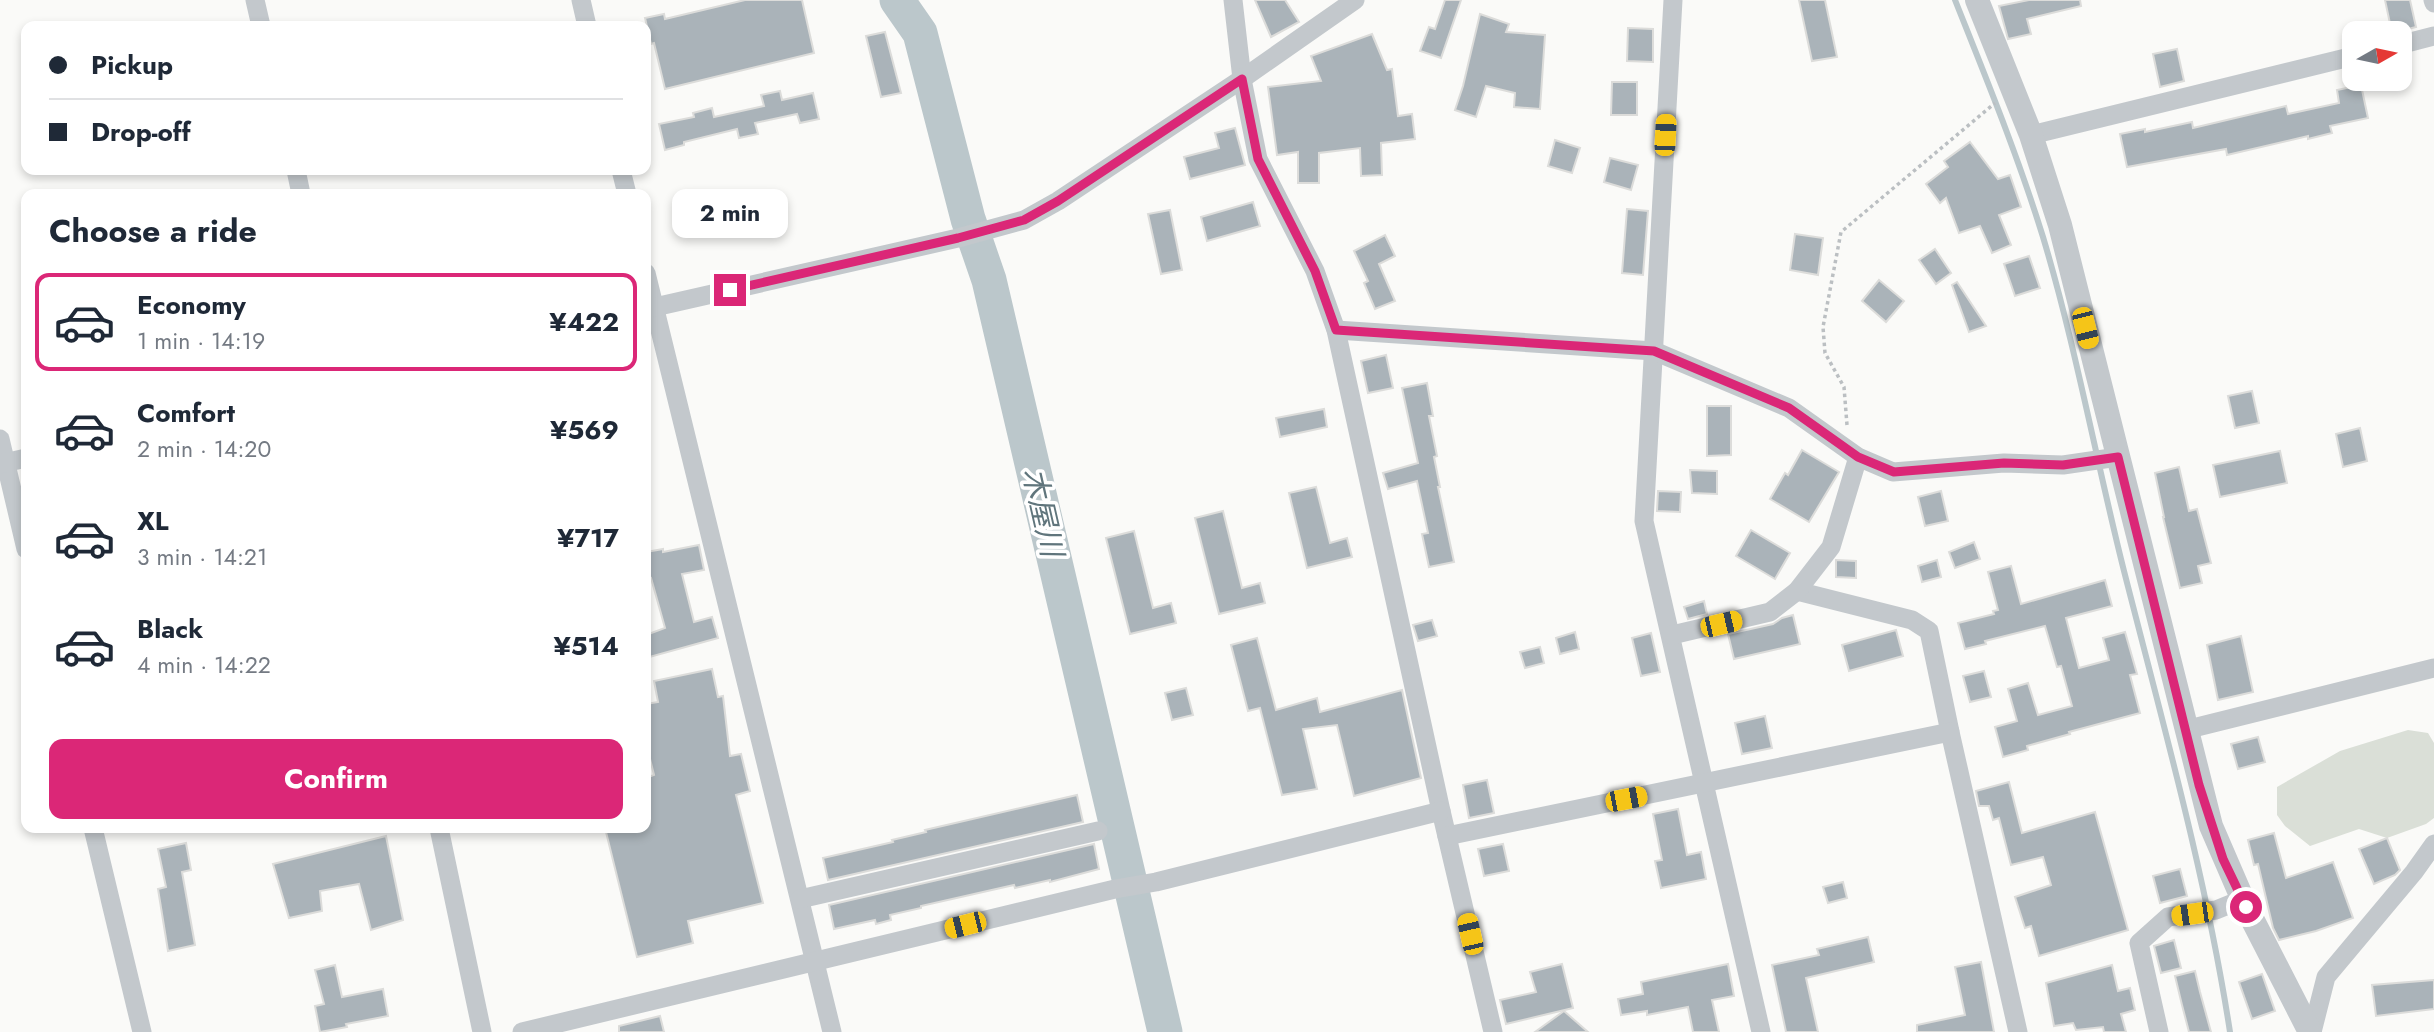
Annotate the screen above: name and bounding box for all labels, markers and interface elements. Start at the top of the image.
north arrow [2342,21,2412,91]
map controls [2342,21,2412,91]
text: Pickup [91,46,173,84]
text: Drop-off [91,113,191,151]
car [1654,113,1677,157]
callout: 2 min [672,188,788,238]
text: 2 min [700,196,760,230]
text: Choose a ride [49,208,257,254]
route end [714,274,746,306]
text: Economy [137,286,246,324]
icon: car [53,291,116,354]
text: ¥422 [549,303,619,341]
car [2070,305,2101,351]
text: 1 min · 14:19 [137,324,265,358]
text: Comfort [137,394,235,432]
icon: car [53,399,116,462]
text: ¥569 [550,411,619,449]
text: 2 min · 14:20 [137,432,271,466]
water label: 木屋川 [1012,463,1075,564]
text: XL [137,502,169,540]
icon: car [53,507,116,570]
text: ¥717 [557,519,619,557]
text: 3 min · 14:21 [137,540,267,574]
car [1699,609,1744,639]
text: Black [137,610,203,648]
icon: car [53,615,116,678]
text: ¥514 [553,627,619,665]
text: 4 min · 14:22 [137,648,271,682]
button: Confirm [49,739,623,819]
car [1604,785,1649,813]
route start [2230,891,2262,923]
car [2170,901,2215,927]
car [943,910,988,940]
car [1456,911,1485,957]

